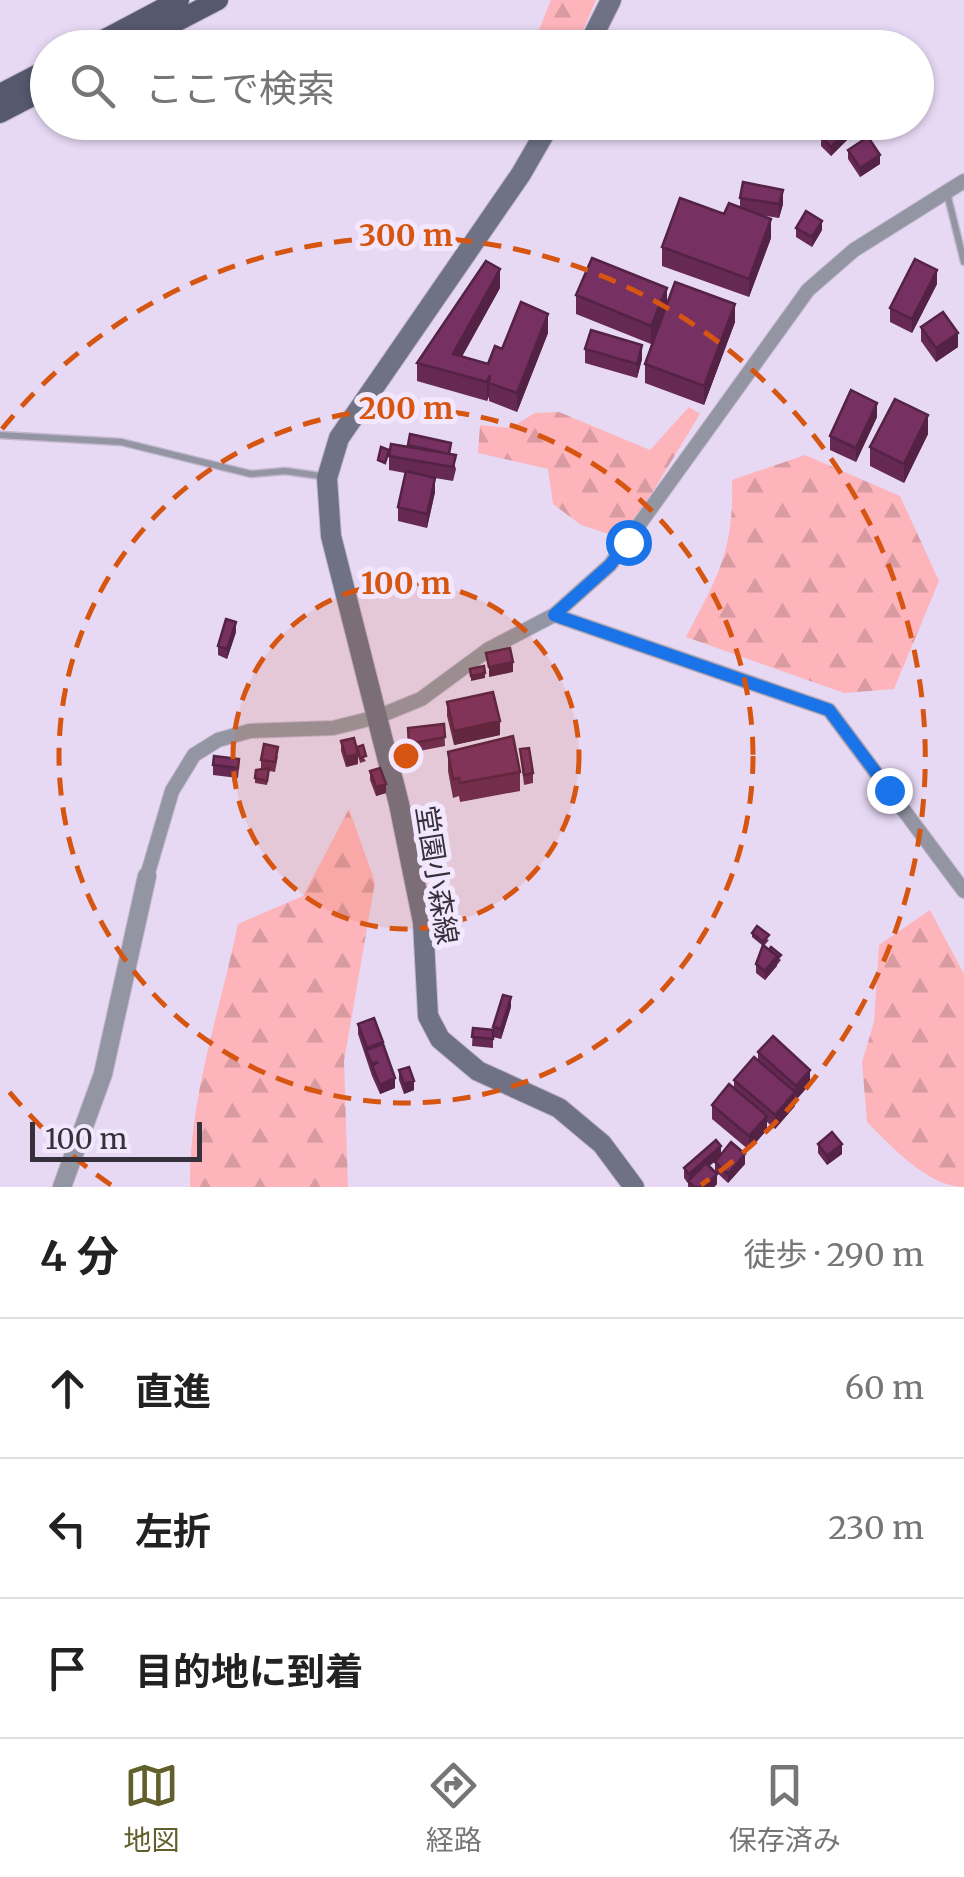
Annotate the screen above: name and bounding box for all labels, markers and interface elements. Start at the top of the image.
search box [30,30,934,140]
icon: search [65,58,120,113]
text: ここで検索 [145,65,335,112]
text: 300 m [359,216,453,254]
text: 200 m [359,389,453,427]
route start [606,520,652,566]
text: 100 m [361,564,451,602]
centre of rings [388,738,424,774]
route end [867,768,913,814]
street label: 堂園小森線 [408,803,466,947]
scale bar [30,1117,202,1162]
text: 100 m [45,1121,127,1157]
text: 4 分 [40,1230,119,1282]
text: 徒歩 · 290 m [744,1235,924,1275]
icon: ahead [40,1361,95,1416]
text: 直進 [135,1368,211,1415]
text: 60 m [845,1368,924,1408]
icon: left [40,1501,95,1556]
text: 左折 [135,1508,211,1555]
text: 230 m [828,1508,924,1548]
icon: arrive [40,1641,95,1696]
text: 目的地に到着 [135,1648,363,1695]
tab: 地図 [123,1758,179,1858]
tab: 経路 [426,1758,482,1858]
tab: 保存済み [729,1758,841,1858]

